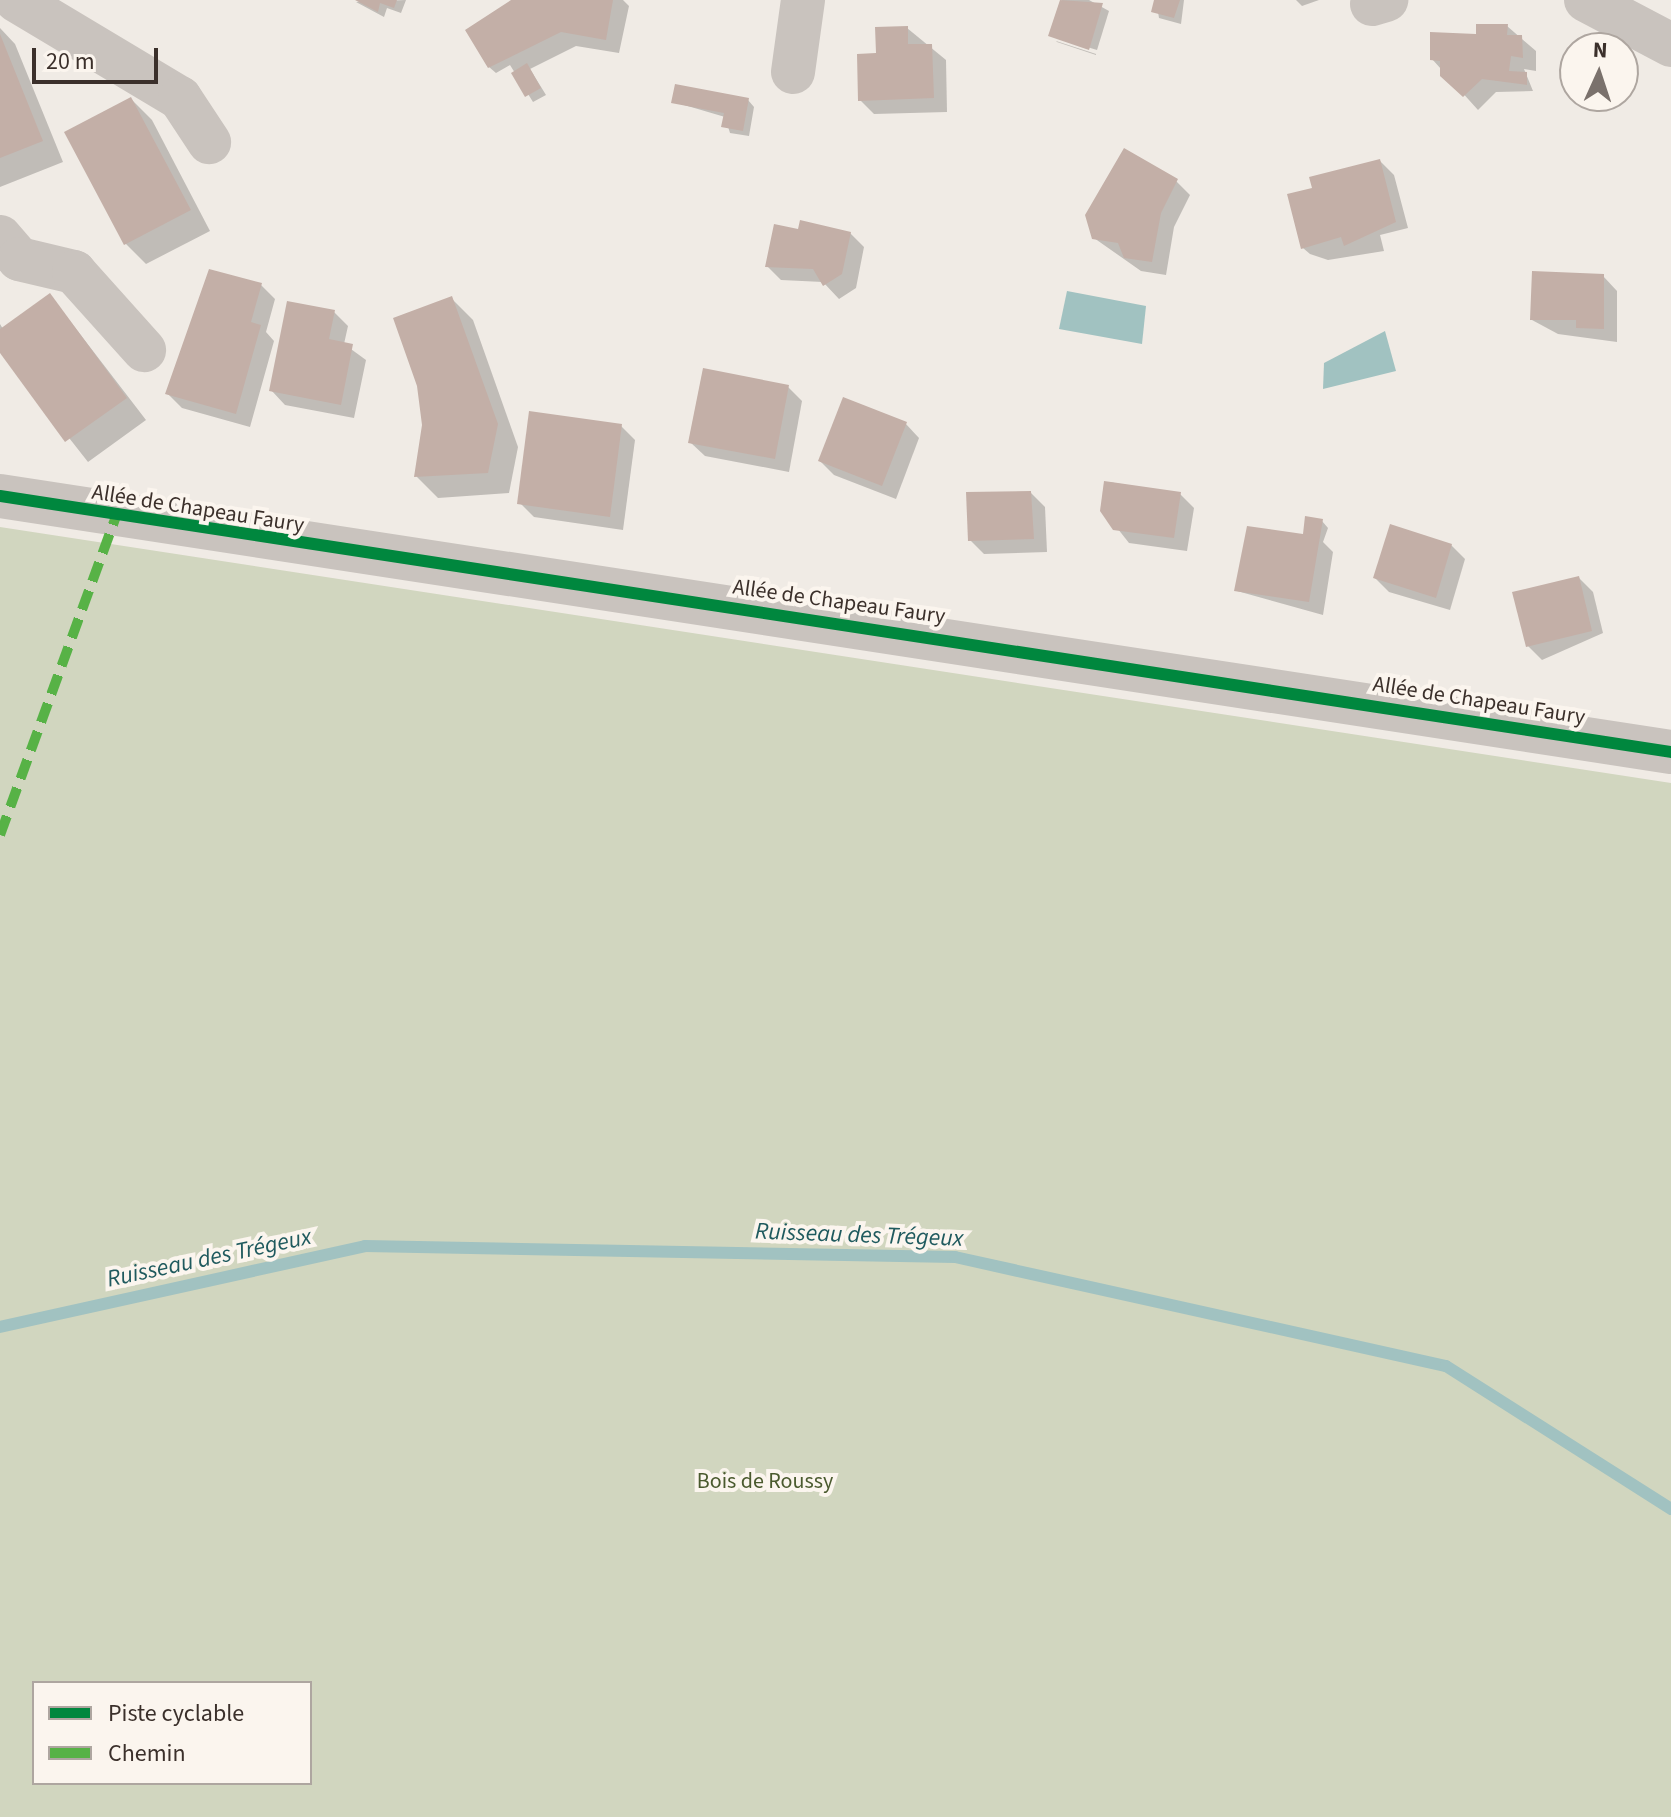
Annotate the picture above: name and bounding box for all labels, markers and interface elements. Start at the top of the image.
scale bar [36,32,162,82]
north arrow [1559,32,1639,112]
text: N [1592,34,1608,66]
text: 20 m [46,44,95,79]
street label: Allée de Chapeau Faury [90,479,306,539]
street label: Allée de Chapeau Faury [731,574,947,630]
street label: Allée de Chapeau Faury [1371,671,1587,731]
water label: Ruisseau des Trégeux [754,1217,964,1253]
water label: Ruisseau des Trégeux [104,1222,314,1294]
park label: Bois de Roussy [697,1469,833,1495]
legend [32,1681,312,1785]
text: Piste cyclable [108,1696,244,1731]
text: Chemin [108,1736,186,1771]

